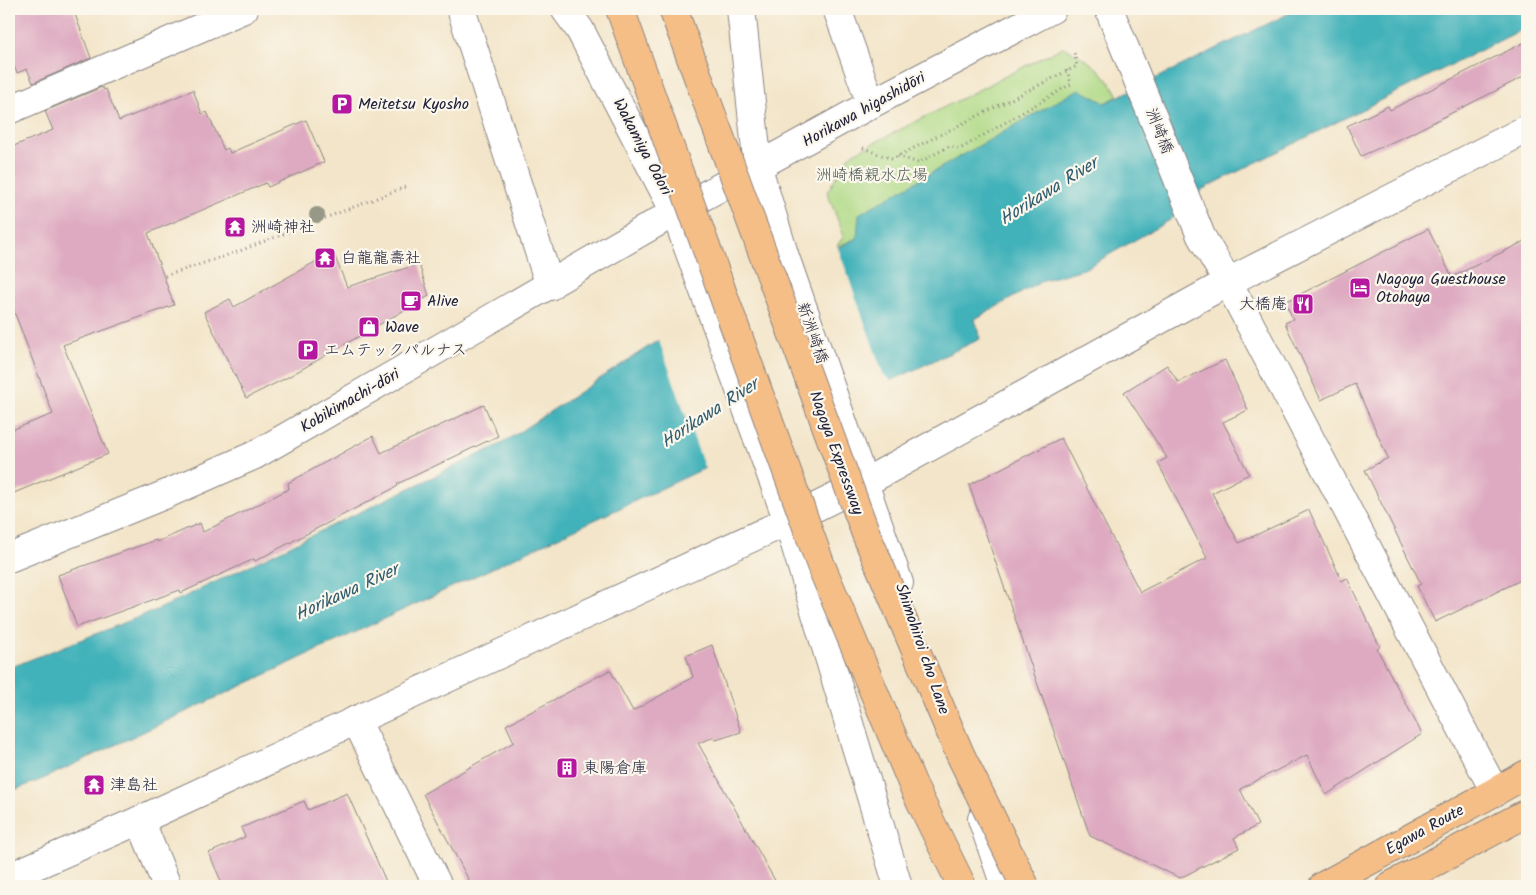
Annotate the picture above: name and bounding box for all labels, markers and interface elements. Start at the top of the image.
street label: Horikawa higashidōri [798,65,931,154]
parking icon: Meitetsu Kyosho [330,92,354,116]
place label: Meitetsu Kyosho [358,92,469,117]
street label: Wakamiya Odori [606,94,679,201]
street label: 洲崎橋 [1138,104,1180,158]
water label: Horikawa River [994,148,1107,234]
park label: 洲崎橋親水広場 [816,163,928,188]
temple icon: 洲崎神社 [223,215,247,239]
place label: 洲崎神社 [251,215,315,240]
temple icon: 白龍龍壽社 [313,246,337,270]
place label: 白龍龍壽社 [341,246,421,271]
place label: Nagoya Guesthouse Otohaya [1376,267,1506,310]
hotel icon: Nagoya Guesthouse Otohaya [1348,276,1372,300]
cafe icon: Alive [399,289,423,313]
place label: Alive [427,289,458,314]
place label: 大橋庵 [1239,292,1287,317]
restaurant icon: 大橋庵 [1291,292,1315,316]
street label: 新洲崎橋 [790,299,834,367]
shop icon: Wave [357,315,381,339]
place label: Wave [385,315,419,340]
parking icon: エムテックパルナス [296,338,320,362]
place label: エムテックパルナス [324,338,467,363]
street label: Kobikimachi-dōri [295,362,406,440]
water label: Horikawa River [655,369,768,457]
street label: Nagoya Expressway [802,387,870,519]
water label: Horikawa River [290,555,407,630]
street label: Shimohiroi cho Lane [888,580,956,718]
building icon: 東陽倉庫 [555,756,579,780]
place label: 東陽倉庫 [583,756,647,781]
temple icon: 津島社 [82,773,106,797]
place label: 津島社 [110,773,158,798]
street label: Egawa Route [1381,798,1469,862]

